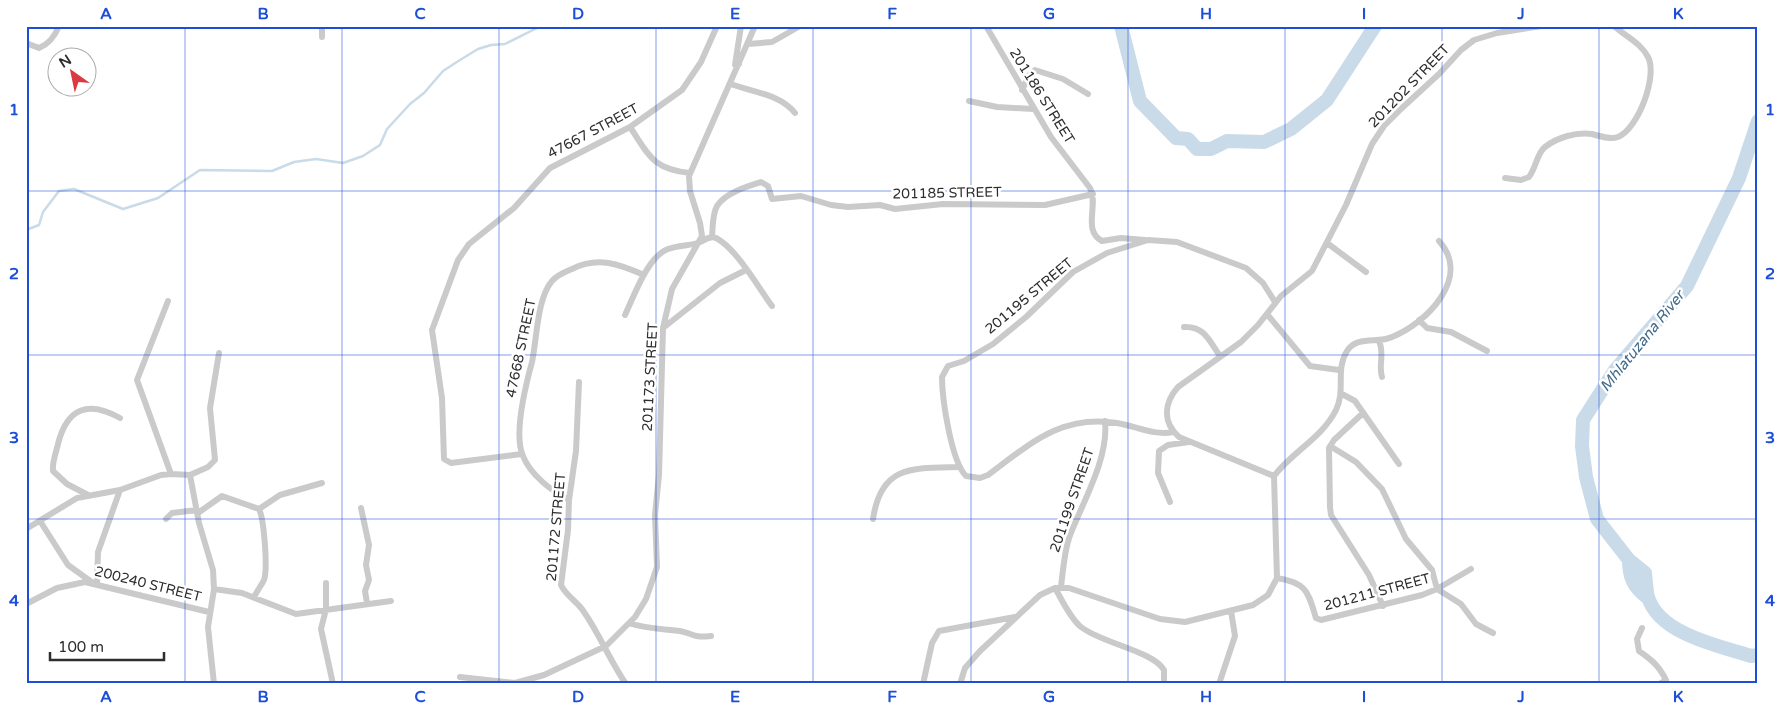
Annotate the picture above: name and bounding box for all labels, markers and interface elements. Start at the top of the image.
text: A [100,4,112,24]
text: B [257,4,269,24]
text: C [414,4,426,24]
text: D [572,4,584,24]
text: E [730,4,740,24]
text: F [887,4,897,24]
text: G [1043,4,1055,24]
text: H [1200,4,1212,24]
text: I [1362,4,1366,24]
text: J [1516,4,1525,24]
text: K [1673,4,1684,24]
street label: 201202 STREET [1365,40,1453,131]
street label: 201186 STREET [1006,45,1078,147]
north arrow [48,48,98,98]
text: N [56,51,75,72]
text: 1 [9,100,19,120]
street label: 47667 STREET [545,100,642,162]
text: 1 [1765,100,1775,120]
street label: 201185 STREET [892,184,1002,202]
street label: 201195 STREET [982,254,1077,338]
text: 2 [9,264,19,284]
text: 2 [1765,264,1775,284]
water label: Mhlatuzana River [1596,285,1689,395]
street label: 47668 STREET [502,297,540,399]
street label: 201173 STREET [639,321,661,432]
text: 3 [9,428,19,448]
text: 3 [1765,428,1775,448]
street label: 201199 STREET [1046,445,1098,554]
street label: 201172 STREET [543,471,569,582]
street label: 200240 STREET [93,563,204,606]
street label: 201211 STREET [1322,570,1432,614]
text: 4 [9,591,19,611]
text: 4 [1765,591,1775,611]
scale bar [50,630,164,662]
text: 100 m [58,638,104,656]
text: A [100,687,112,707]
text: B [257,687,269,707]
text: C [414,687,426,707]
text: D [572,687,584,707]
text: E [730,687,740,707]
text: F [887,687,897,707]
text: G [1043,687,1055,707]
text: H [1200,687,1212,707]
text: I [1362,687,1366,707]
text: J [1516,687,1525,707]
text: K [1673,687,1684,707]

